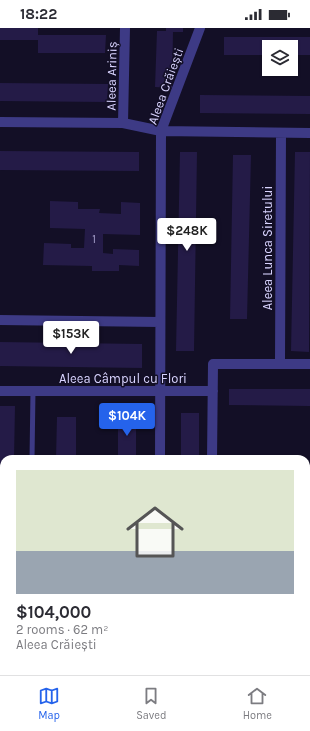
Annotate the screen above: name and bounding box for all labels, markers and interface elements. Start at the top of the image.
text: 18:22 [20,5,57,23]
map controls [262,40,298,76]
button: layers [262,40,298,76]
street label: Aleea Ariniș [103,41,120,111]
street label: Aleea Crăiești [145,46,186,127]
street label: Aleea Lunca Siretului [260,186,275,310]
pin: $248K [159,218,215,252]
text: $248K [166,223,208,238]
house number: 1 [92,233,96,246]
pin: $153K [43,321,99,355]
text: $153K [52,326,90,341]
street label: Aleea Câmpul cu Flori [59,371,187,386]
pin: $104K [99,403,155,437]
text: $104K [108,408,146,423]
icon: home [119,496,191,568]
text: $104,000 [16,602,91,622]
text: 2 rooms · 62 m² [16,622,108,637]
text: Aleea Crăiești [16,637,97,652]
tab: Map [38,685,60,722]
tab: Saved [136,685,167,722]
tab: Home [243,685,272,722]

